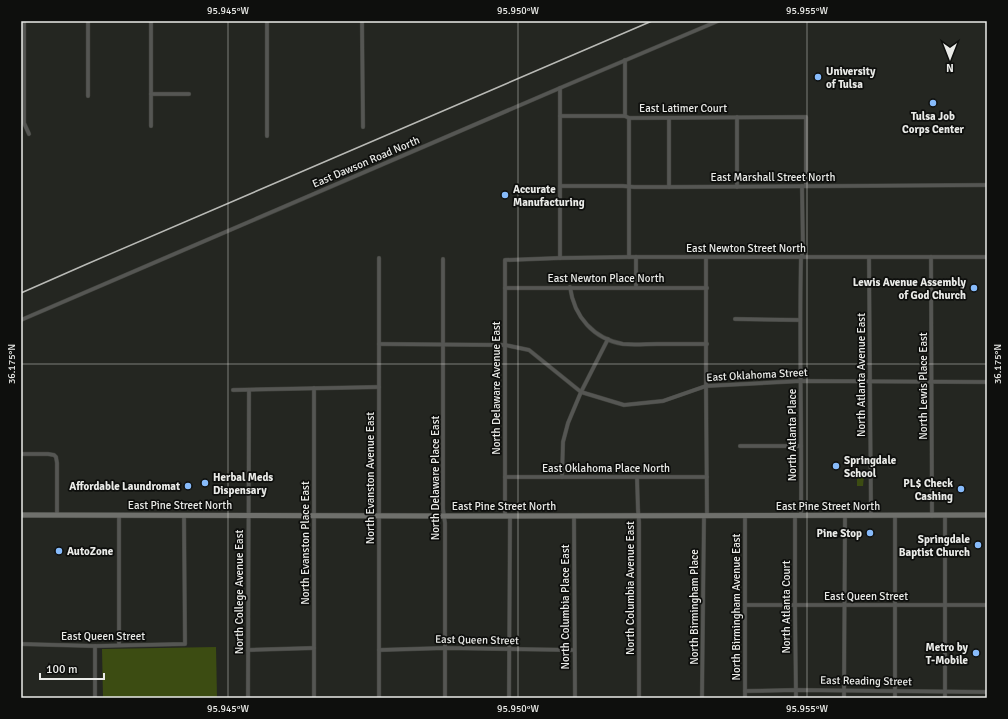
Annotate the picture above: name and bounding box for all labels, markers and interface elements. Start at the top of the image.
text: 95.945°W [207,5,249,17]
text: 95.950°W [497,5,539,17]
text: 95.955°W [786,5,828,17]
north arrow [930,38,970,78]
text: N [946,61,954,74]
place label: University of Tulsa [826,65,876,91]
marker: University of Tulsa [813,72,823,82]
marker: Tulsa Job Corps Center [928,98,938,108]
street label: East Latimer Court [639,102,727,115]
place label: Tulsa Job Corps Center [902,110,965,136]
street label: East Dawson Road North [310,133,422,191]
street label: East Marshall Street North [711,171,835,184]
place label: Accurate Manufacturing [513,183,585,209]
marker: Accurate Manufacturing [500,190,510,200]
street label: East Newton Street North [686,242,806,255]
street label: East Newton Place North [547,272,665,285]
place label: Lewis Avenue Assembly of God Church [853,276,967,302]
marker: Lewis Avenue Assembly of God Church [969,283,979,293]
street label: North Atlanta Avenue East [855,313,868,437]
street label: North Delaware Avenue East [490,321,503,455]
street label: North Lewis Place East [917,332,930,440]
text: 36.175°N [6,344,18,384]
text: 36.175°N [992,344,1004,384]
street label: East Oklahoma Street [706,366,808,384]
street label: North Atlanta Place [786,389,799,481]
street label: North Evanston Avenue East [364,412,377,544]
street label: North Delaware Place East [429,416,442,540]
place label: Springdale School [844,454,897,480]
marker: Springdale School [831,461,841,471]
street label: East Oklahoma Place North [542,462,670,475]
place label: Herbal Meds Dispensary [213,471,273,497]
place label: PL$ Check Cashing [903,477,953,503]
marker: Herbal Meds Dispensary [200,478,210,488]
place label: Affordable Laundromat [69,480,180,493]
marker: Affordable Laundromat [183,481,193,491]
street label: North Evanston Place East [299,481,312,605]
marker: PL$ Check Cashing [956,484,966,494]
street label: East Pine Street North [128,499,232,512]
street label: East Pine Street North [452,500,556,513]
street label: East Pine Street North [776,500,880,513]
street label: North Columbia Avenue East [624,521,637,655]
place label: Pine Stop [817,527,862,540]
marker: Pine Stop [865,528,875,538]
street label: North College Avenue East [233,530,246,654]
street label: North Birmingham Avenue East [730,533,743,680]
place label: Springdale Baptist Church [899,533,971,559]
marker: Springdale Baptist Church [973,540,983,550]
street label: North Columbia Place East [559,544,572,670]
place label: AutoZone [67,545,114,558]
marker: AutoZone [54,546,64,556]
street label: North Birmingham Place [688,549,701,665]
street label: North Atlanta Court [780,560,793,654]
street label: East Queen Street [824,590,908,603]
street label: East Queen Street [61,630,145,643]
street label: East Queen Street [435,633,519,647]
place label: Metro by T-Mobile [926,641,969,667]
marker: Metro by T-Mobile [971,648,981,658]
scale bar [40,655,104,681]
text: 100 m [46,662,78,677]
street label: East Reading Street [820,674,912,688]
text: 95.945°W [207,703,249,715]
text: 95.950°W [497,703,539,715]
text: 95.955°W [786,703,828,715]

